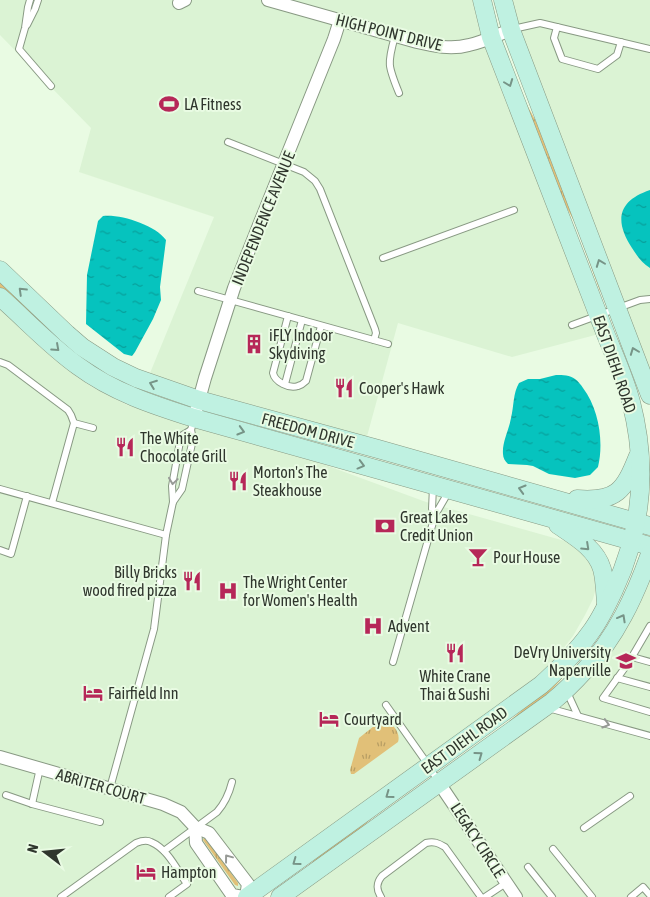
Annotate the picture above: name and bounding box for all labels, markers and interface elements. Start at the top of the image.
street label: HIGH POINT DRIVE [334,10,444,54]
one-way arrow [503,78,513,87]
sports icon: LA Fitness [158,93,180,115]
place label: LA Fitness [184,95,242,113]
street label: INDEPENDENCE AVENUE [228,148,298,288]
one-way arrow [596,259,607,268]
one-way arrow [19,288,28,297]
street label: EAST DIEHL ROAD [590,313,640,415]
place label: iFLY Indoor Skydiving [269,326,333,363]
building icon: iFLY Indoor Skydiving [243,333,265,355]
one-way arrow [50,342,59,351]
one-way arrow [630,348,640,356]
restaurant icon: Cooper's Hawk [333,377,355,399]
place label: Cooper's Hawk [359,379,445,398]
one-way arrow [149,380,158,391]
street label: FREEDOM DRIVE [260,409,356,451]
one-way arrow [236,426,244,436]
place label: The White Chocolate Grill [140,429,228,465]
restaurant icon: The White Chocolate Grill [114,436,136,458]
one-way arrow [356,459,364,469]
place label: Morton's The Steakhouse [253,463,327,499]
restaurant icon: Morton's The Steakhouse [227,470,249,492]
one-way arrow [168,477,179,485]
one-way arrow [518,484,527,495]
place label: Great Lakes Credit Union [400,508,473,544]
bank icon: Great Lakes Credit Union [374,515,396,537]
one-way arrow [581,541,590,550]
bar icon: Pour House [467,546,489,568]
place label: Pour House [493,548,560,566]
place label: Billy Bricks wood fired pizza [83,563,177,600]
restaurant icon: Billy Bricks wood fired pizza [181,570,203,592]
place label: The Wright Center for Women's Health [243,573,358,609]
hospital icon: The Wright Center for Women's Health [217,580,239,602]
hospital icon: Advent [362,615,384,637]
one-way arrow [616,615,626,624]
place label: Advent [388,617,430,635]
restaurant icon: White Crane Thai & Sushi [444,642,466,664]
place label: DeVry University Naperville [514,643,611,680]
school or university icon: DeVry University Naperville [615,650,637,672]
place label: White Crane Thai & Sushi [419,667,491,703]
hotel icon: Fairfield Inn [82,682,104,704]
place label: Fairfield Inn [108,684,179,702]
street label: EAST DIEHL ROAD [417,703,511,777]
hotel icon: Courtyard [318,708,340,730]
place label: Courtyard [344,710,402,729]
one-way arrow [601,718,609,728]
one-way arrow [473,752,483,761]
street label: ABRITER COURT [54,765,148,807]
one-way arrow [386,789,395,797]
street label: LEGACY CIRCLE [447,799,509,881]
north arrow [20,827,70,877]
text: N [24,842,41,855]
one-way arrow [225,854,234,864]
one-way arrow [292,856,302,865]
hotel icon: Hampton [135,861,157,883]
place label: Hampton [161,863,217,882]

